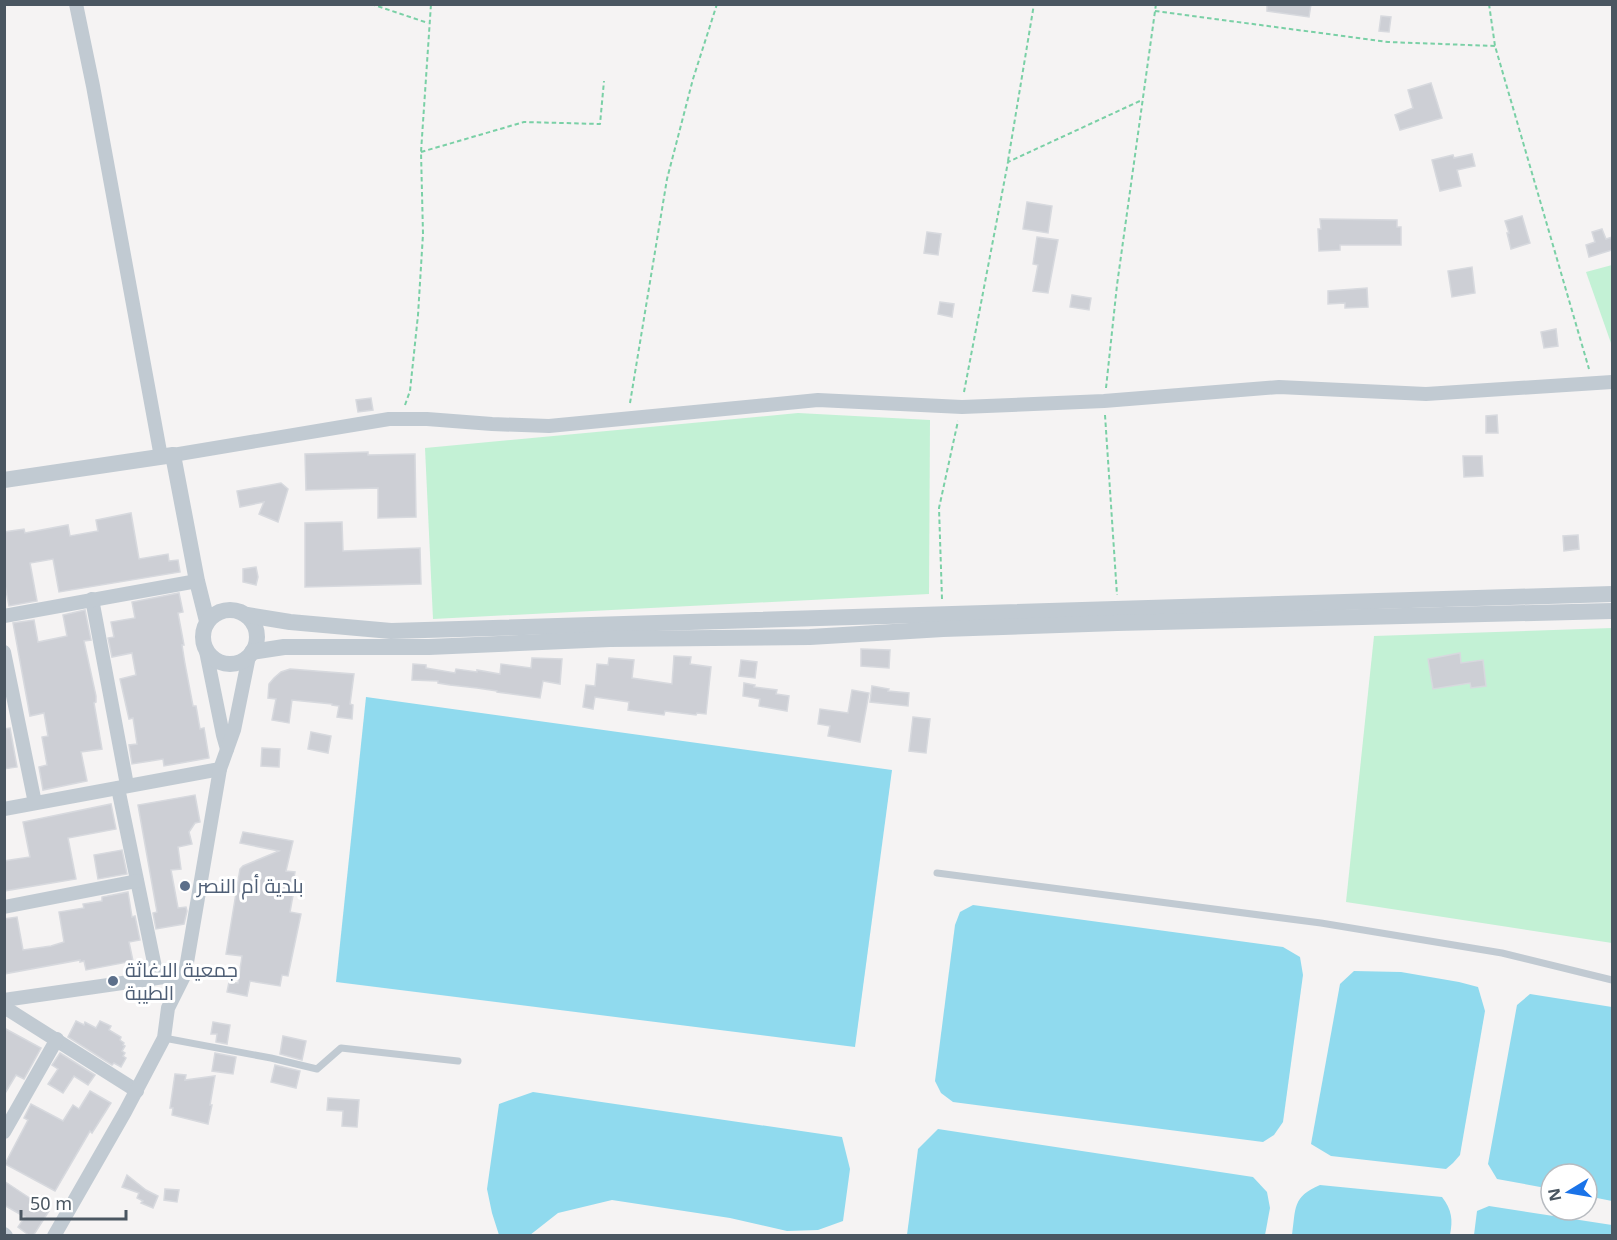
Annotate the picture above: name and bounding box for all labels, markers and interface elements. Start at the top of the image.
place label: بلدية أم النصر [196,872,304,900]
marker: بلدية أم النصر [178,879,192,893]
place label: جمعية الاغاثة الطيبة [125,956,238,1006]
marker: جمعية الاغاثة الطيبة [106,974,120,988]
north arrow [1539,1162,1599,1222]
scale bar [21,1183,126,1221]
text: N [1542,1186,1566,1203]
text: 50 m [30,1191,72,1215]

